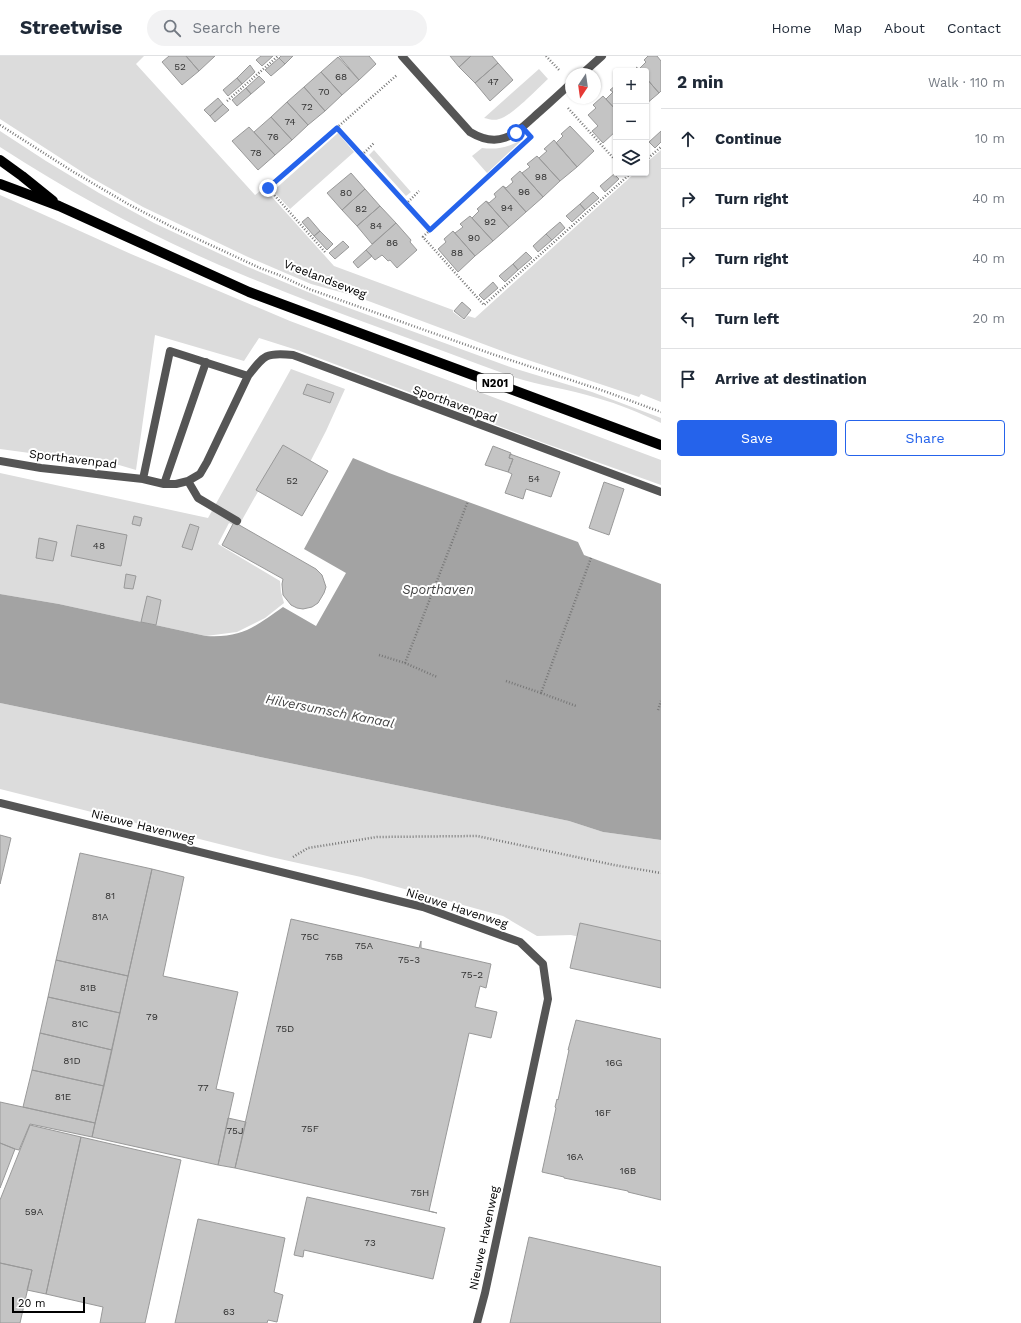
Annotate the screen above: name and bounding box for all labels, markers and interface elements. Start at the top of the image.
search box [147,10,427,46]
text: Streetwise [20,16,123,39]
icon: search [161,17,183,39]
text: Search here [193,19,280,37]
text: Home [771,20,811,36]
text: Map [833,20,862,36]
text: About [884,20,925,36]
text: Contact [947,20,1001,36]
house number: 52 [174,61,186,72]
north arrow [565,68,601,104]
map controls [613,68,649,176]
button: + [613,68,649,104]
house number: 68 [335,71,347,82]
text: 2 min [677,72,723,92]
text: Walk · 110 m [928,75,1005,90]
house number: 47 [487,76,499,87]
house number: 70 [318,86,330,97]
house number: 72 [301,101,313,112]
button: − [613,104,649,140]
house number: 74 [284,116,296,127]
route start [507,124,525,142]
icon: ahead [677,128,699,150]
text: Continue [715,130,782,148]
house number: 76 [267,131,279,142]
text: 10 m [975,131,1005,146]
button: layers [613,140,649,176]
house number: 78 [250,147,262,158]
house number: 98 [535,171,547,182]
route end [259,179,277,197]
house number: 96 [518,186,530,197]
house number: 80 [340,187,352,198]
icon: right [677,188,699,210]
text: Turn right [715,190,788,208]
text: 40 m [972,191,1005,206]
house number: 94 [501,202,513,213]
house number: 82 [355,203,367,214]
house number: 92 [484,216,496,227]
house number: 84 [370,220,382,231]
house number: 90 [468,232,480,243]
house number: 86 [386,237,398,248]
house number: 88 [451,247,463,258]
icon: right [677,248,699,270]
text: Turn right [715,250,788,268]
text: 40 m [972,251,1005,266]
street label: Vreelandseweg [282,257,369,301]
icon: left [677,308,699,330]
text: Turn left [715,310,779,328]
text: 20 m [973,311,1005,326]
icon: arrive [677,368,699,390]
text: Arrive at destination [715,370,867,388]
road number: N201 [477,374,513,392]
street label: Sporthavenpad [411,382,499,426]
button: Save [677,420,837,456]
button: Share [845,420,1005,456]
street label: Sporthavenpad [28,447,118,471]
house number: 54 [528,473,540,484]
house number: 52 [286,475,298,486]
house number: 48 [93,540,105,551]
water label: Sporthaven [402,582,474,597]
water label: Hilversumsch Kanaal [264,691,396,731]
street label: Nieuwe Havenweg [90,806,197,846]
street label: Nieuwe Havenweg [404,885,510,931]
house number: 81 [105,890,115,901]
house number: 81A [92,911,109,922]
house number: 75C [301,931,319,942]
house number: 75A [355,940,373,951]
house number: 75B [325,951,343,962]
house number: 75-3 [398,954,420,965]
house number: 75-2 [461,969,483,980]
house number: 81B [80,982,96,993]
house number: 79 [146,1011,158,1022]
house number: 81C [72,1018,89,1029]
house number: 75D [276,1023,294,1034]
house number: 81D [63,1055,81,1066]
house number: 16G [605,1057,623,1068]
house number: 77 [197,1082,209,1093]
house number: 81E [55,1091,71,1102]
house number: 16F [595,1107,611,1118]
house number: 75F [301,1123,319,1134]
house number: 75J [226,1125,244,1136]
house number: 16A [567,1151,584,1162]
house number: 16B [620,1165,636,1176]
street label: Nieuwe Havenweg [466,1184,502,1291]
house number: 75H [411,1187,429,1198]
house number: 59A [25,1206,44,1217]
house number: 73 [364,1237,376,1248]
scale bar [12,1295,85,1314]
text: 20 m [18,1297,46,1310]
house number: 63 [223,1306,235,1317]

